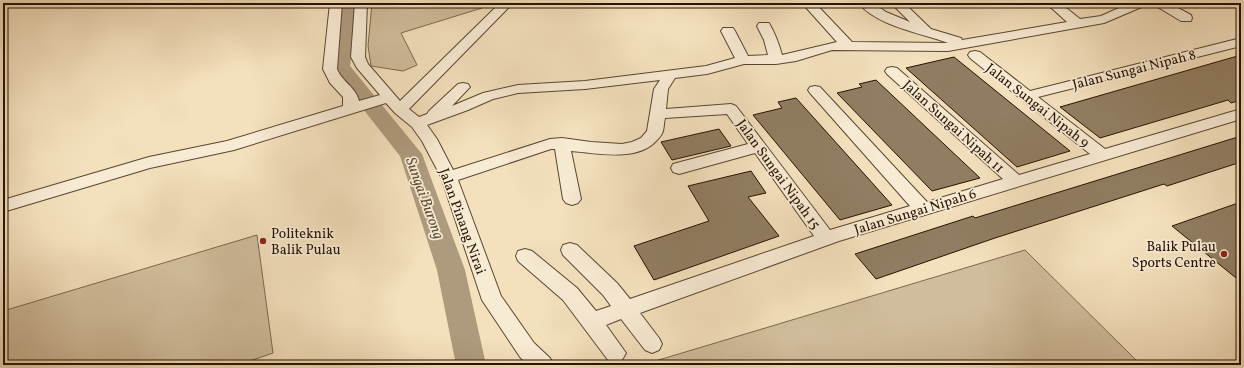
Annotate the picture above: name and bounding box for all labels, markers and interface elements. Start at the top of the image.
street label: Jalan Sungai Nipah 8 [1071,46,1198,95]
street label: Jalan Sungai Nipah 9 [981,60,1093,153]
street label: Jalan Sungai Nipah 11 [898,76,1008,178]
street label: Jalan Sungai Nipah 15 [731,116,824,234]
water label: Sungai Burong [399,155,448,243]
street label: Jalan Pinang Nirai [434,166,490,277]
street label: Jalan Sungai Nipah 6 [852,185,979,240]
place label: Politeknik Balik Pulau [271,225,341,260]
marker: Politeknik Balik Pulau [258,236,268,246]
place label: Balik Pulau Sports Centre [1132,238,1216,273]
marker: Balik Pulau Sports Centre [1219,249,1229,259]

